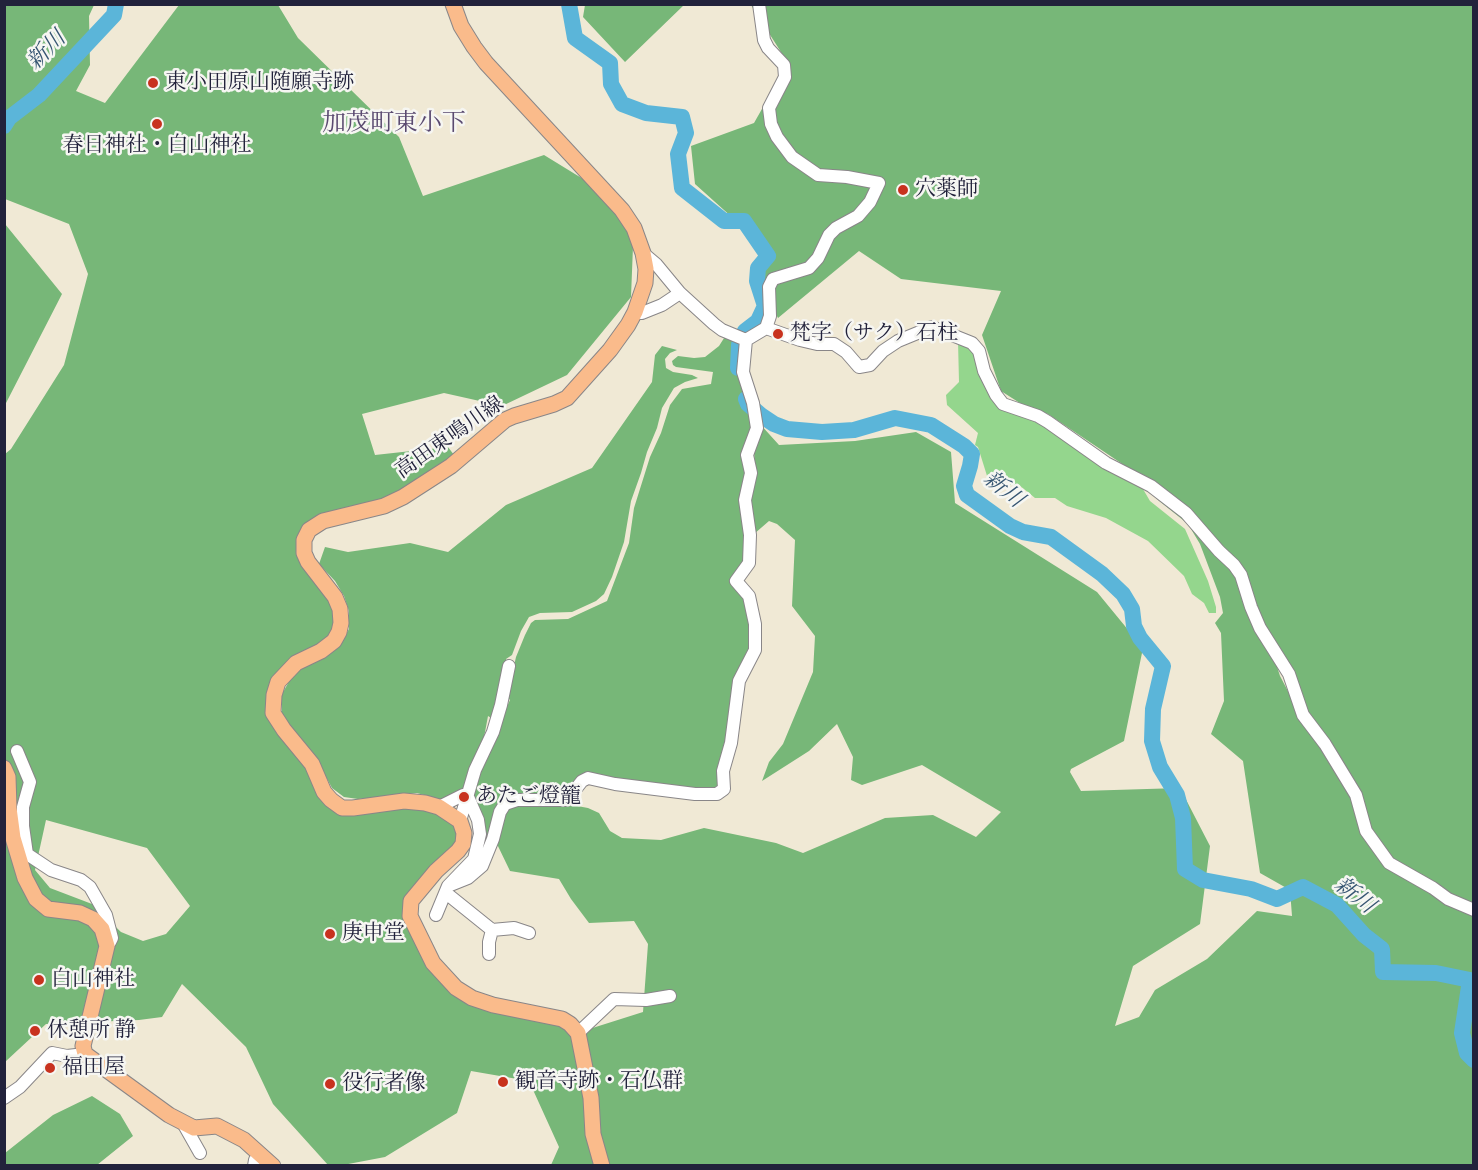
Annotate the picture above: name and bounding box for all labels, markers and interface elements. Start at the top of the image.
water label: 新川 [22,26,72,76]
place label: 東小田原山随願寺跡 [165,70,354,96]
marker: 東小田原山随願寺跡 [146,76,160,90]
district label: 加茂町東小下 [322,110,466,138]
marker: 春日神社・白山神社 [150,117,164,131]
place label: 春日神社・白山神社 [63,133,251,159]
place label: 穴薬師 [915,177,978,203]
marker: 穴薬師 [896,183,910,197]
place label: 梵字（サク）石柱 [790,321,958,347]
marker: 梵字（サク）石柱 [771,327,785,341]
street label: 高田東鳴川線 [391,392,509,484]
water label: 新川 [978,466,1028,514]
place label: あたご燈籠 [476,784,581,810]
marker: あたご燈籠 [457,790,471,804]
water label: 新川 [1329,872,1379,920]
place label: 庚申堂 [342,921,405,947]
marker: 庚申堂 [323,927,337,941]
place label: 白山神社 [51,967,135,993]
marker: 白山神社 [32,973,46,987]
place label: 休憩所 静 [47,1018,136,1044]
marker: 休憩所 静 [28,1024,42,1038]
place label: 福田屋 [62,1055,125,1081]
marker: 福田屋 [43,1061,57,1075]
place label: 観音寺跡・石仏群 [515,1069,683,1095]
place label: 役行者像 [342,1071,426,1097]
marker: 観音寺跡・石仏群 [496,1075,510,1089]
marker: 役行者像 [323,1077,337,1091]

